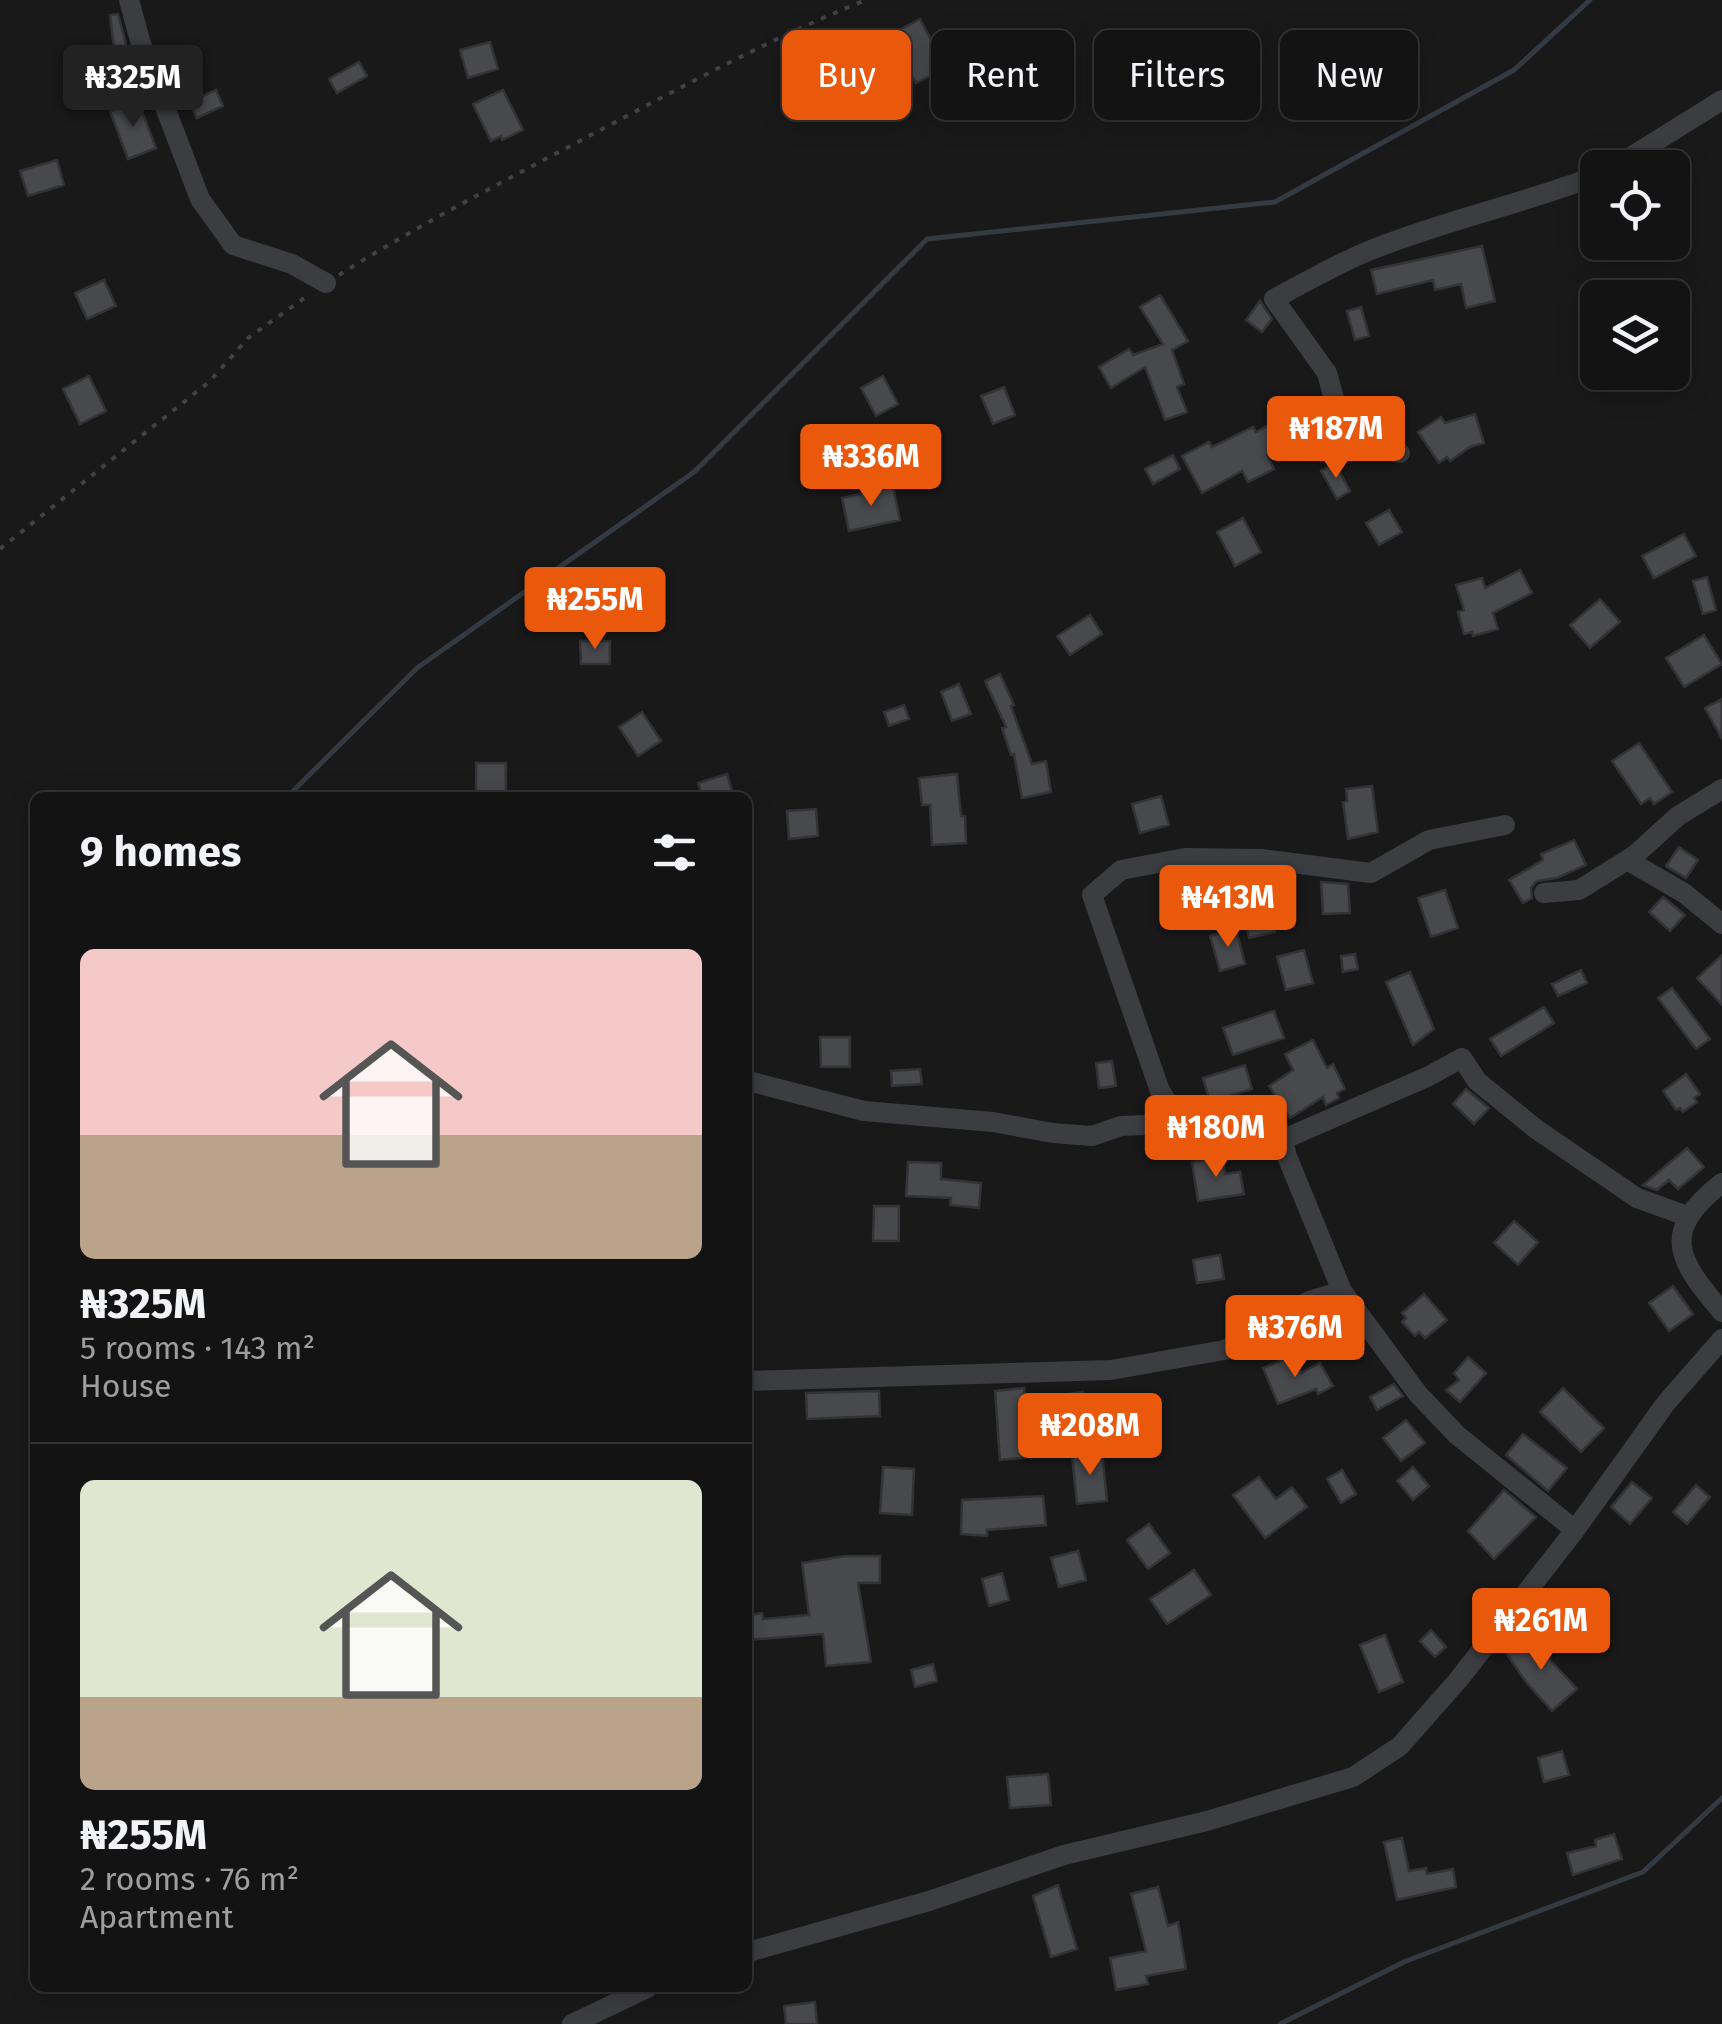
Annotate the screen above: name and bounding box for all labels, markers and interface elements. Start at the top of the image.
chip: Buy [782,30,911,120]
chip: Rent [931,30,1074,120]
chip: Filters [1094,30,1260,120]
chip: New [1280,30,1418,120]
pin: ₦325M [63,45,203,130]
text: ₦325M [85,58,181,96]
map controls [1580,150,1690,390]
button: locate [1580,150,1690,260]
button: layers [1580,280,1690,390]
pin: ₦187M [1266,396,1406,481]
text: ₦187M [1289,409,1383,447]
pin: ₦336M [801,424,941,509]
text: ₦336M [822,437,920,475]
pin: ₦255M [525,567,665,652]
text: ₦255M [547,580,643,618]
icon: filters [647,825,702,880]
text: 9 homes [80,827,241,877]
pin: ₦413M [1158,865,1298,950]
text: ₦413M [1181,878,1275,916]
icon: home [301,1014,481,1194]
pin: ₦180M [1146,1095,1286,1180]
text: ₦180M [1167,1108,1265,1146]
text: ₦325M [80,1279,206,1329]
pin: ₦376M [1225,1295,1365,1380]
text: ₦376M [1247,1308,1343,1346]
text: 5 rooms · 143 m² [80,1329,315,1367]
text: House [80,1367,171,1405]
pin: ₦208M [1020,1393,1160,1478]
text: ₦208M [1040,1406,1140,1444]
icon: home [301,1545,481,1725]
pin: ₦261M [1471,1588,1611,1673]
text: ₦261M [1494,1601,1588,1639]
text: ₦255M [80,1810,207,1860]
text: 2 rooms · 76 m² [80,1860,299,1898]
text: Apartment [80,1898,234,1936]

